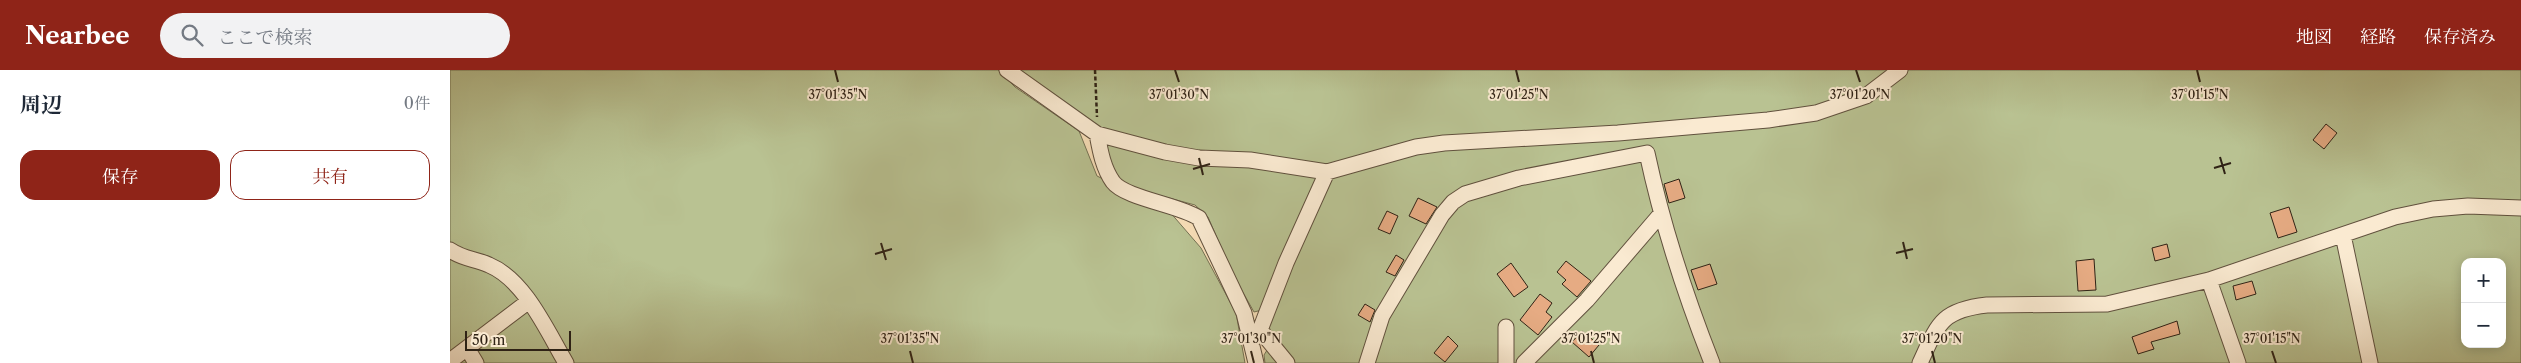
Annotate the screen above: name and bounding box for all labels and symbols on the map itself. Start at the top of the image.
text: 37°01'35"N [808,87,868,102]
text: 37°01'30"N [1149,87,1209,102]
text: 37°01'25"N [1489,87,1549,102]
text: 37°01'20"N [1830,87,1890,102]
text: 37°01'15"N [2171,87,2229,102]
scale bar [465,328,571,351]
text: 37°01'35"N [880,331,940,346]
text: 37°01'30"N [1221,331,1281,346]
text: 37°01'25"N [1561,331,1621,346]
text: 37°01'20"N [1902,331,1962,346]
text: 37°01'15"N [2243,331,2301,346]

